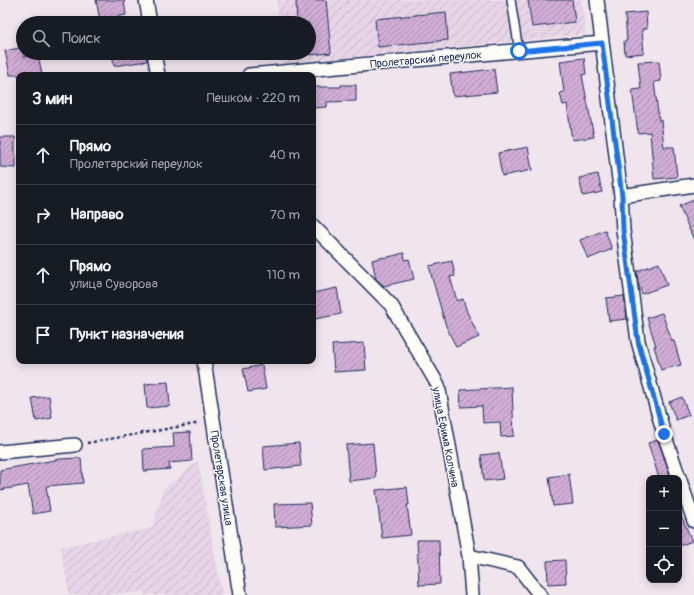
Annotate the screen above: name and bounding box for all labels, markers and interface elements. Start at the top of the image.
search box [16,16,316,60]
icon: search [30,27,52,49]
text: Поиск [62,29,101,48]
route start [510,42,528,60]
street label: Пролетарский переулок [370,48,483,71]
text: 3 мин [32,88,72,109]
text: Пешком · 220 m [207,90,300,106]
text: Прямо [70,137,111,156]
icon: ahead [32,144,54,166]
text: 40 m [269,147,300,163]
text: Пролетарский переулок [70,156,203,172]
icon: right [32,204,54,226]
text: Направо [70,205,124,224]
text: 70 m [270,207,300,223]
text: Прямо [70,257,111,276]
icon: ahead [32,264,54,286]
text: 110 m [267,267,300,283]
text: улица Суворова [70,276,158,292]
icon: arrive [32,324,54,346]
text: Пункт назначения [70,325,184,344]
street label: улица Ефима Колчина [429,385,462,488]
route end [655,425,673,443]
street label: Пролетарская улица [208,430,235,527]
map controls [646,475,682,583]
button: + [646,475,682,511]
button: − [646,511,682,547]
button: locate [646,547,682,583]

